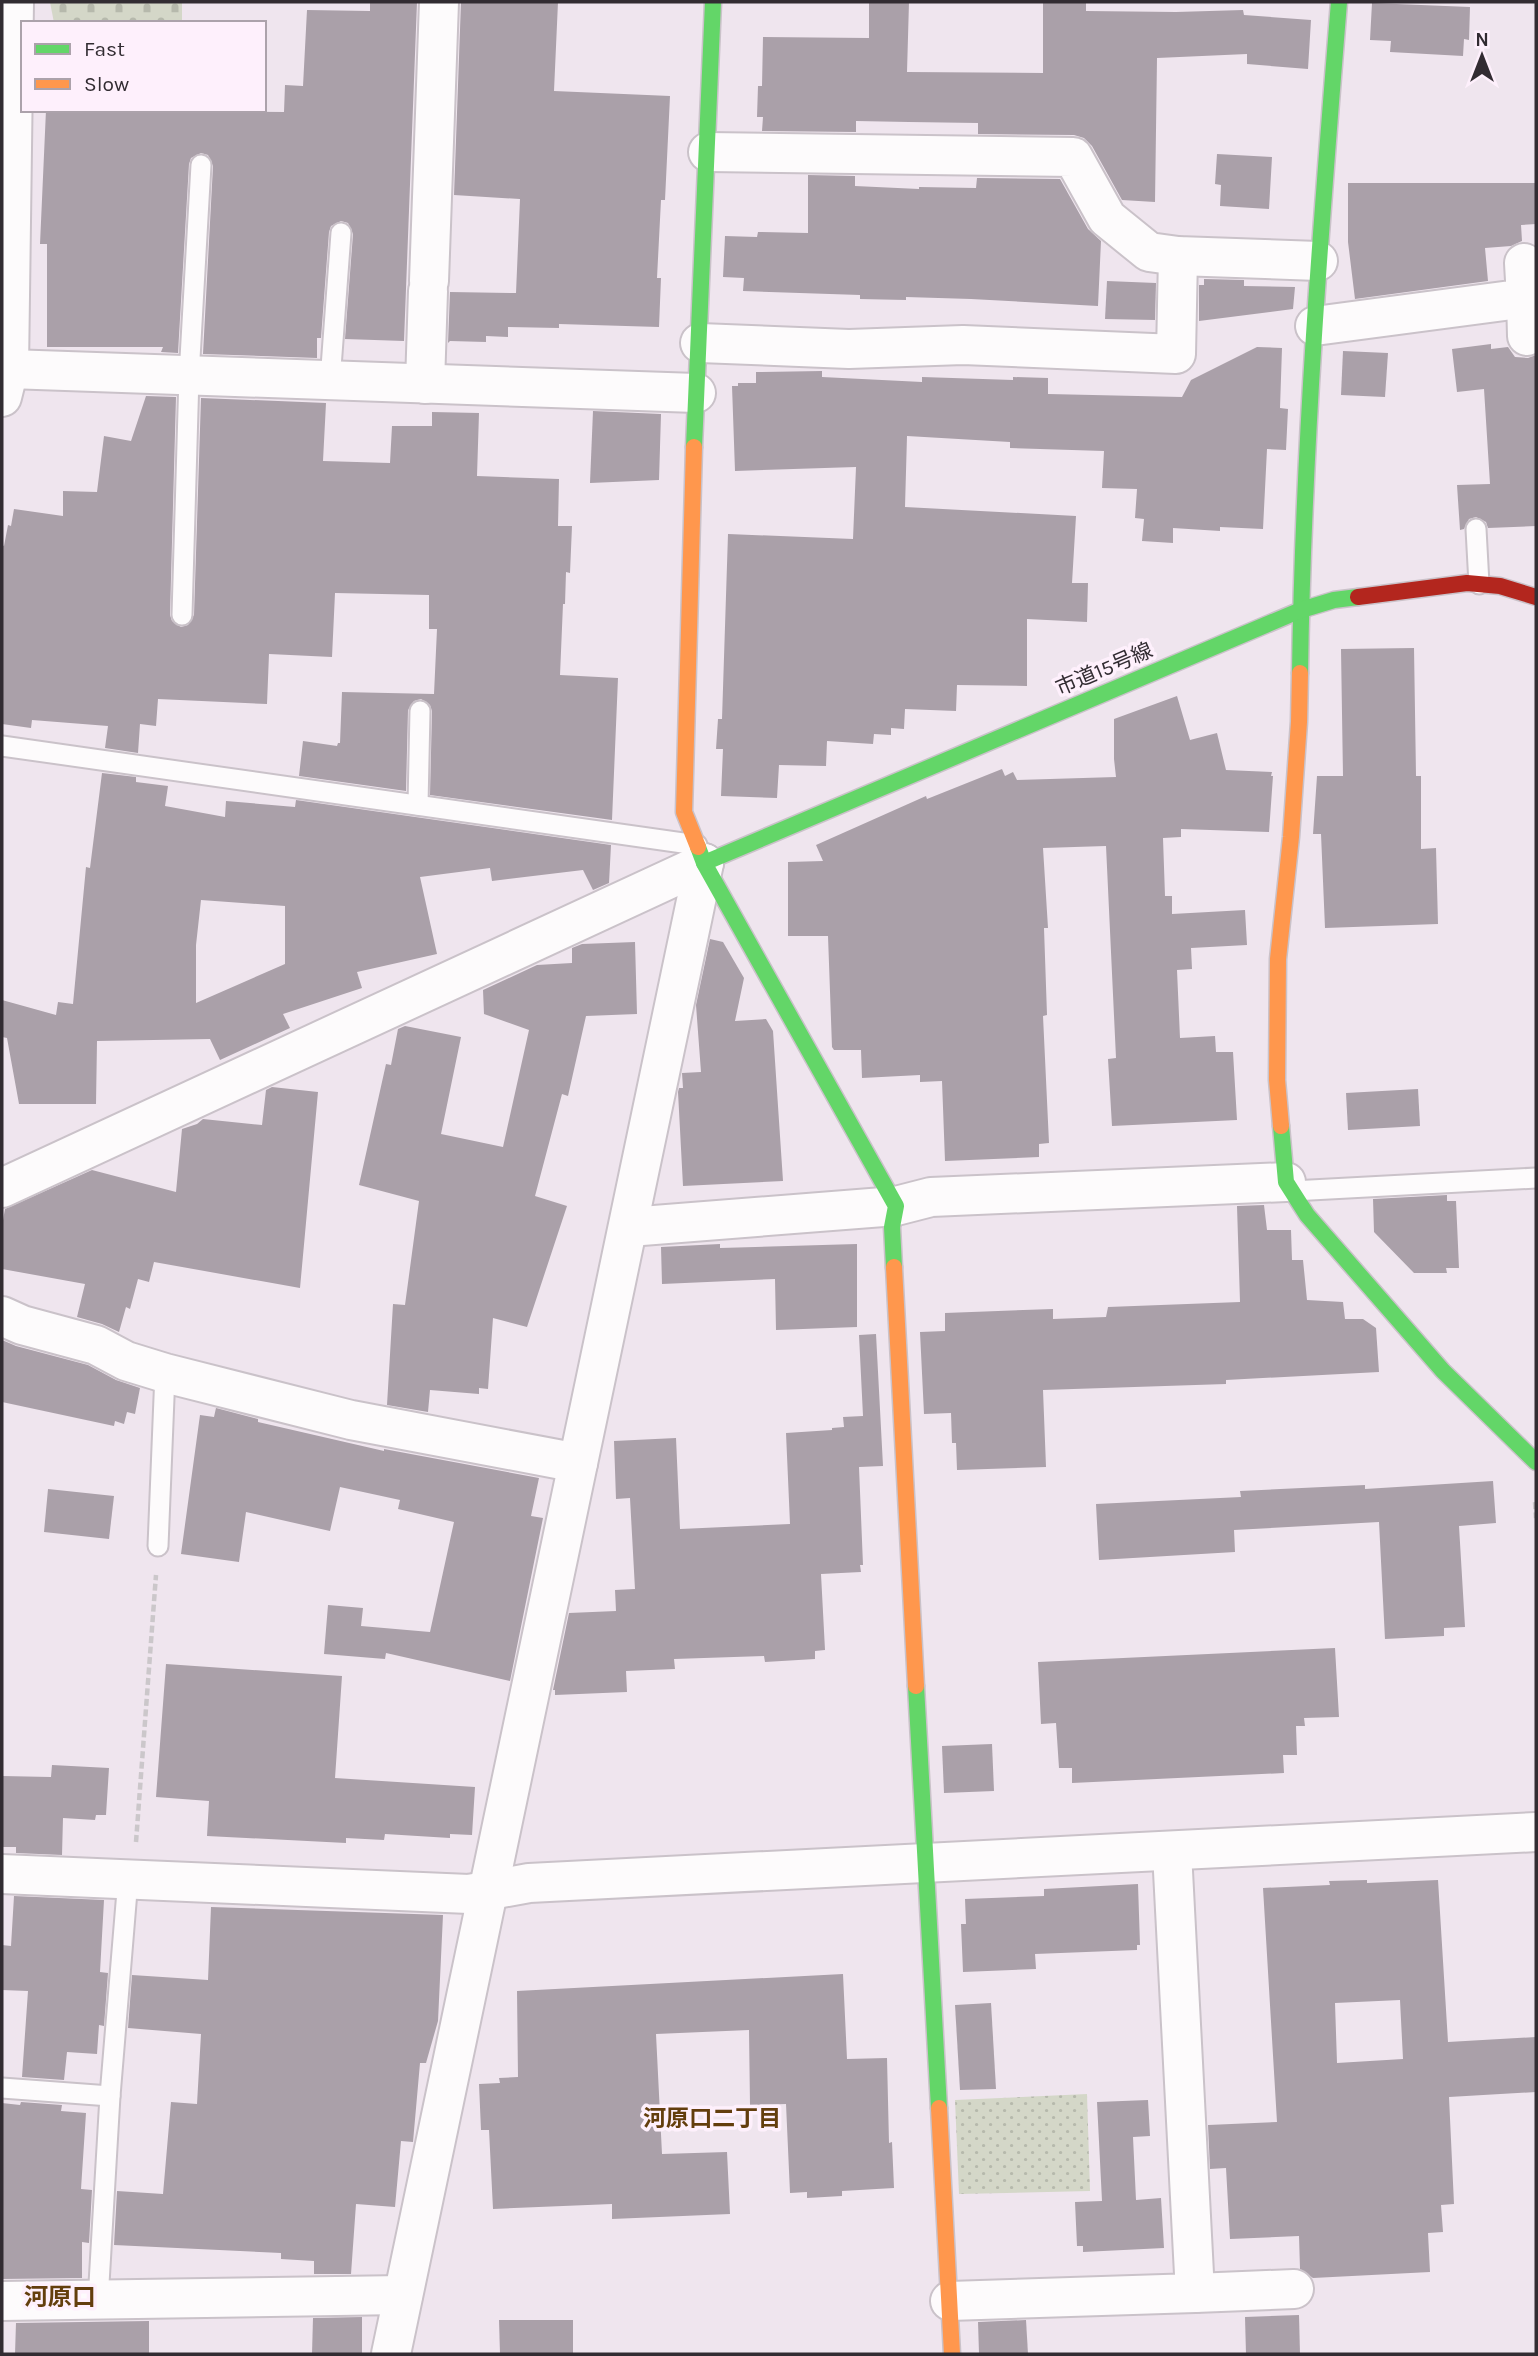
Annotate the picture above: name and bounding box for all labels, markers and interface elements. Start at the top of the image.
legend [21,21,266,112]
north arrow [1447,21,1517,91]
text: N [1475,29,1489,51]
text: Fast [84,37,125,61]
text: Slow [84,72,129,96]
street label: 市道15号線 [1052,638,1156,700]
district label: 河原口二丁目 [643,2105,781,2132]
district label: 河原口 [24,2283,96,2311]

